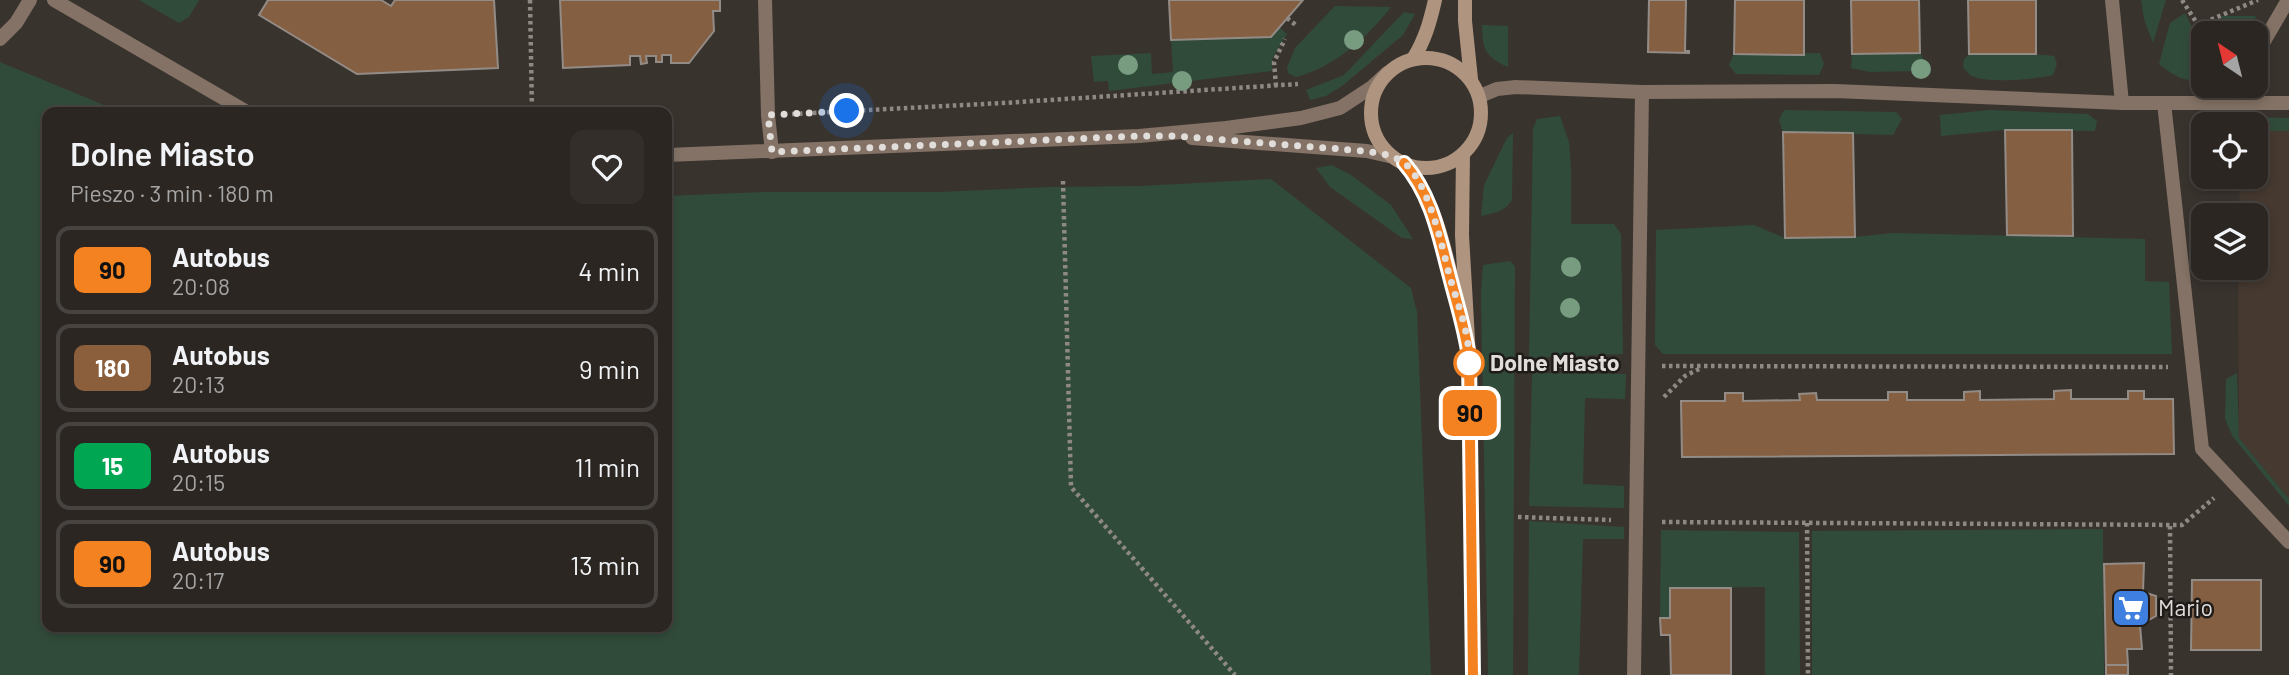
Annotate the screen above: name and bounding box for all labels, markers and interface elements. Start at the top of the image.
north arrow [2191,21,2268,98]
map controls [2191,21,2268,280]
your location [829,93,864,128]
button: locate [2191,112,2268,189]
button: heart [570,130,644,204]
text: Dolne Miasto [70,133,255,173]
text: Pieszo · 3 min · 180 m [70,179,274,207]
button: layers [2191,203,2268,280]
text: Autobus [172,241,270,272]
text: 90 [99,255,126,284]
text: 4 min [578,255,640,286]
text: 20:08 [172,272,230,300]
text: Autobus [172,339,270,370]
marker: Dolne Miasto [1454,348,1484,378]
place label: Dolne Miasto [1490,348,1620,376]
text: 180 [95,353,130,382]
text: 9 min [579,353,640,384]
text: 20:13 [172,370,225,398]
line badge: 90 [1438,390,1502,436]
text: 90 [1457,398,1483,427]
text: Autobus [172,437,270,468]
text: 15 [102,451,123,480]
text: 11 min [574,451,640,482]
text: 20:15 [172,468,225,496]
text: Autobus [172,535,270,566]
text: 90 [99,549,126,578]
text: 13 min [570,549,640,580]
text: 20:17 [172,566,224,594]
supermarket icon: Mario [2110,587,2152,629]
place label: Mario [2158,593,2213,621]

